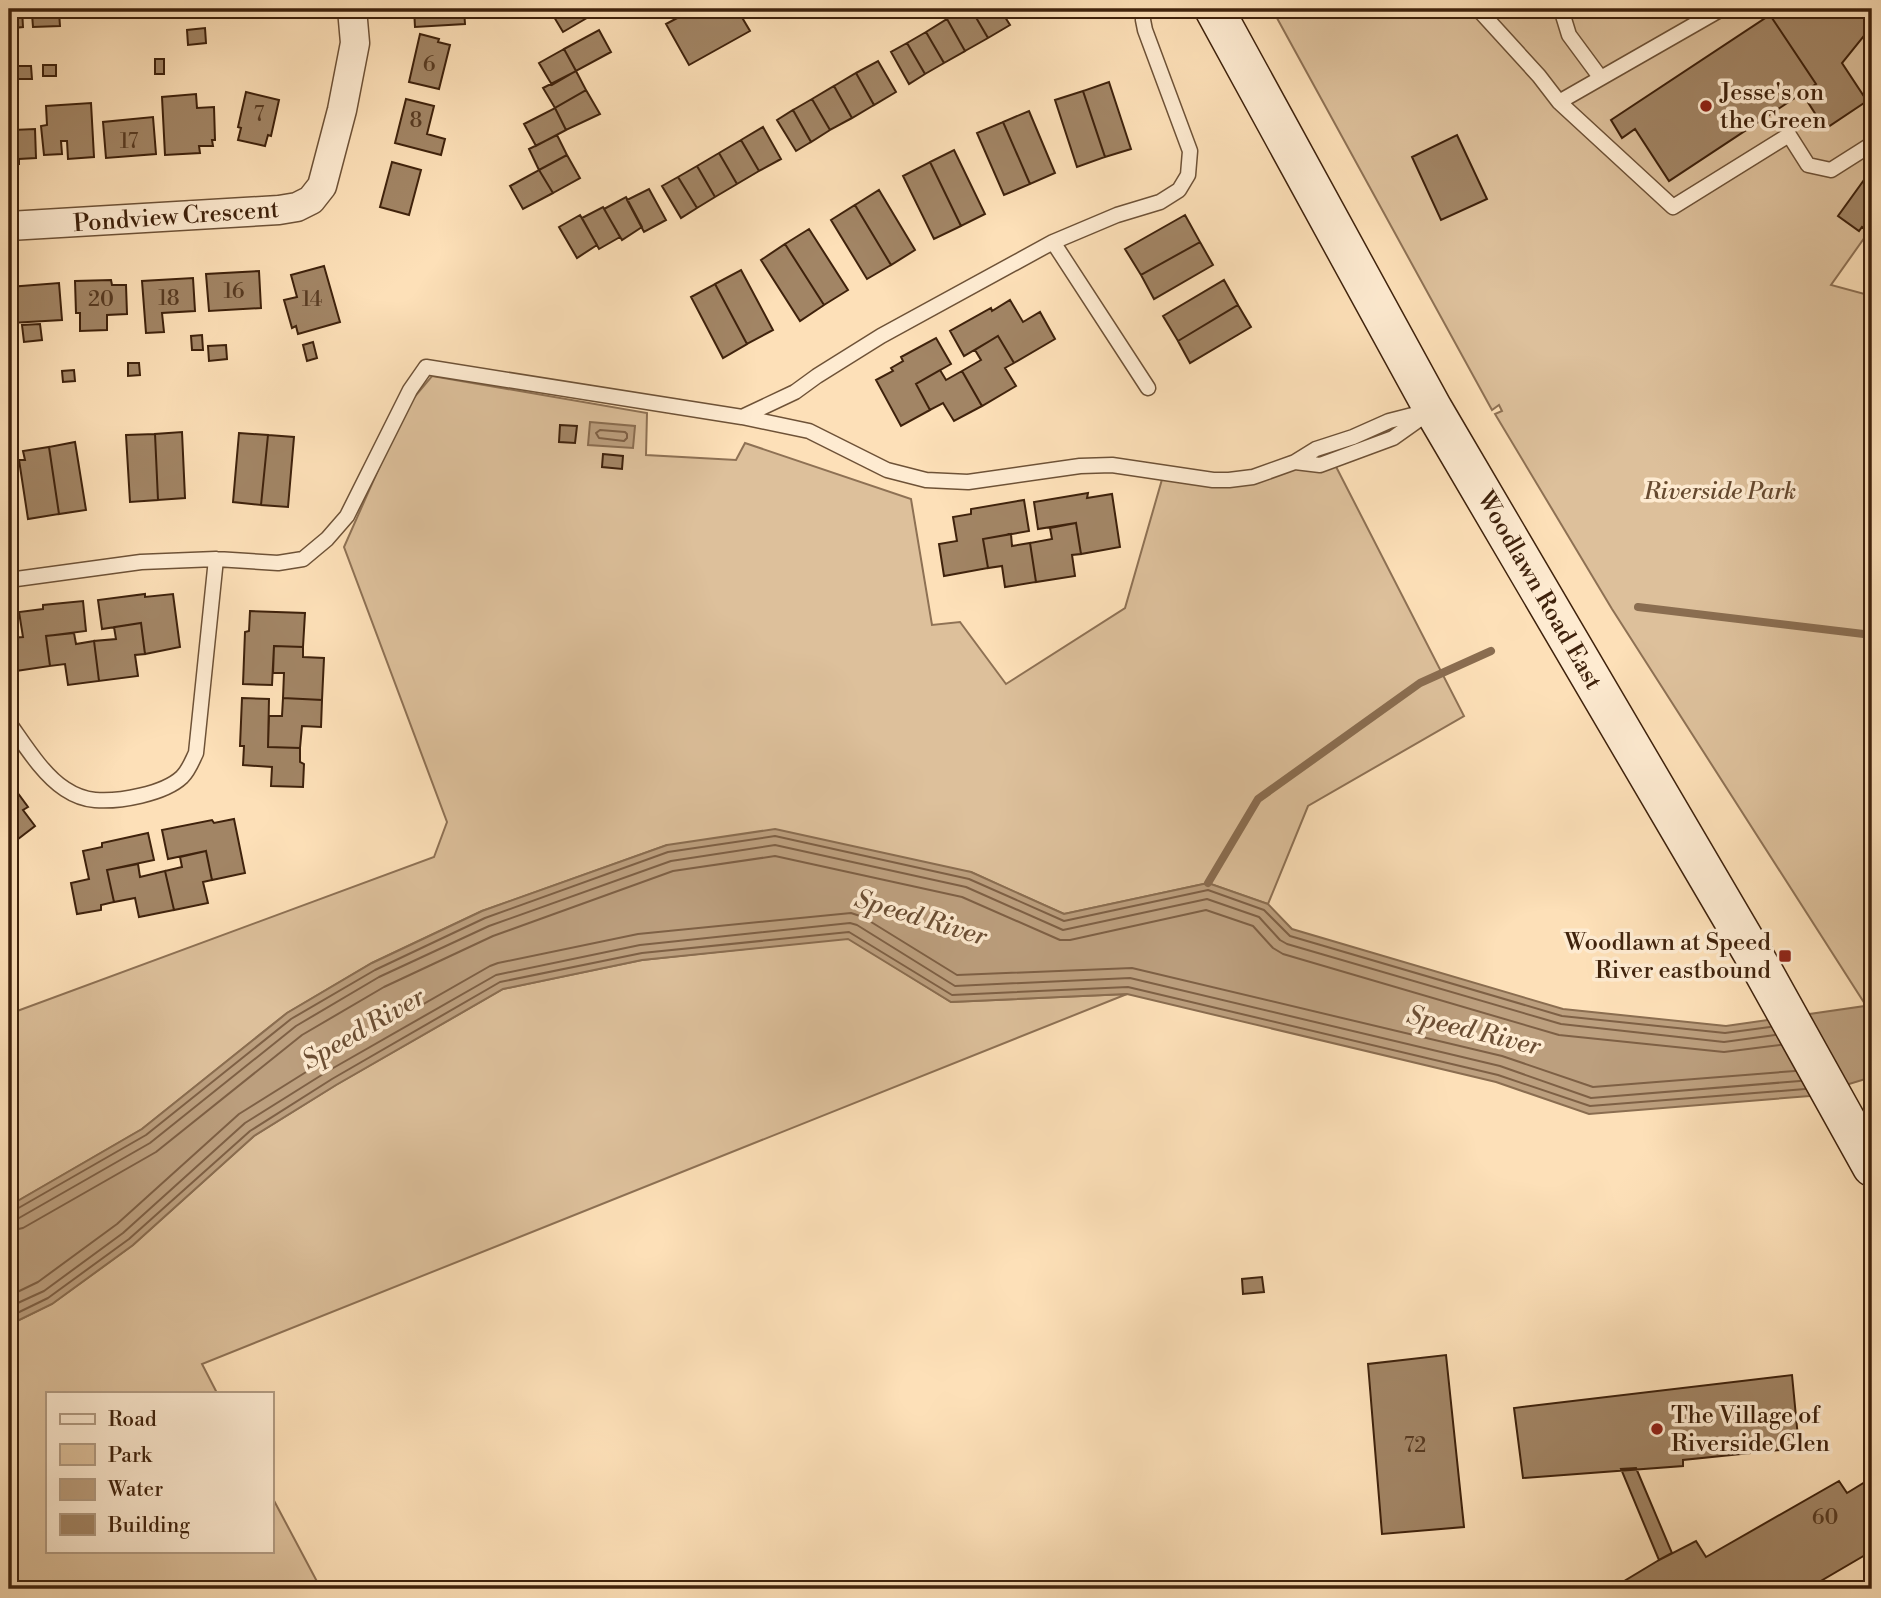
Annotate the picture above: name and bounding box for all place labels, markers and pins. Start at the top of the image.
place label: Jesse's on the Green [1719,78,1827,136]
marker: Jesse's on the Green [1698,98,1714,114]
place label: Woodlawn at Speed River eastbound [1563,928,1771,986]
marker: Woodlawn at Speed River eastbound [1777,948,1793,964]
place label: The Village of Riverside Glen [1671,1401,1830,1459]
marker: The Village of Riverside Glen [1649,1421,1665,1437]

